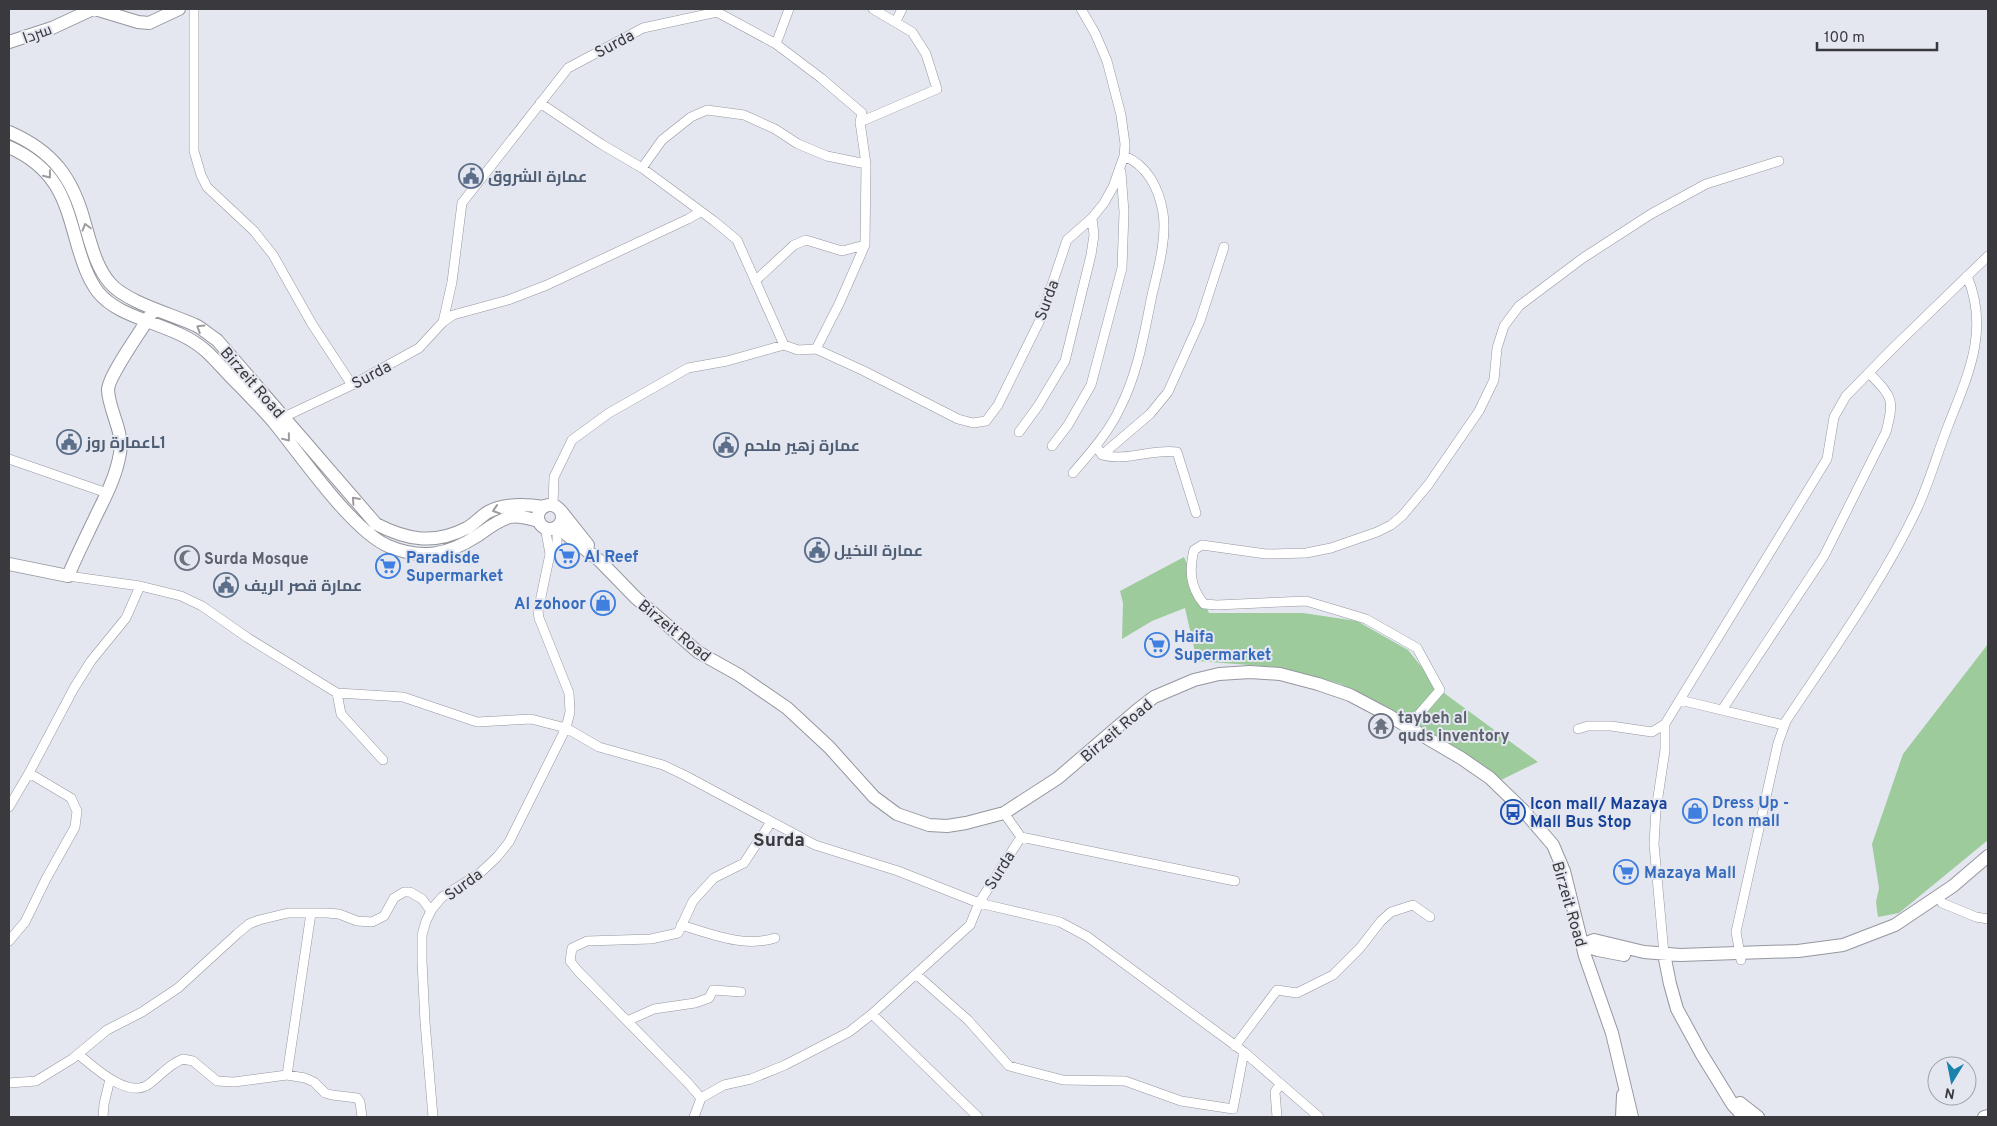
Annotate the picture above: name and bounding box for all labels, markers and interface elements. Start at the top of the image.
street label: سردا [20,20,55,49]
scale bar [1817,20,1937,52]
street label: Surda [592,26,638,63]
text: 100 m [1824,29,1865,48]
public building icon: عمارة الشروق [458,163,484,189]
place label: عمارة الشروق [488,168,587,188]
one-way arrow [42,169,50,178]
one-way arrow [81,223,92,232]
street label: Surda [1031,278,1064,324]
one-way arrow [196,325,205,335]
street label: Birzeit Road [215,344,288,423]
street label: Surda [349,357,395,394]
public building icon: عمارة روزL1 [56,429,82,455]
public building icon: عمارة زهير ملحم [713,432,739,458]
one-way arrow [281,433,290,442]
place label: عمارة روزL1 [85,434,166,454]
place label: عمارة زهير ملحم [744,437,860,457]
one-way arrow [352,497,361,506]
one-way arrow [492,504,501,514]
public building icon: عمارة النخيل [804,537,830,563]
place label: عمارة النخيل [834,542,923,562]
supermarket icon: Al Reef [554,543,580,569]
mosque icon: Surda Mosque [174,545,200,571]
place label: Al Reef [584,548,639,568]
place label: Paradisde Supermarket [406,549,503,587]
place label: Surda Mosque [204,550,309,570]
supermarket icon: Paradisde Supermarket [375,553,401,579]
public building icon: عمارة قصر الريف [213,572,239,598]
place label: عمارة قصر الريف [244,577,362,597]
shop icon: Al zohoor [590,590,616,616]
place label: Al zohoor [514,595,586,615]
street label: Birzeit Road [633,596,714,667]
place label: Haifa Supermarket [1174,628,1271,666]
supermarket icon: Haifa Supermarket [1144,632,1170,658]
street label: Birzeit Road [1077,696,1157,768]
place label: taybeh al quds inventory [1398,709,1509,747]
temple icon: taybeh al quds inventory [1368,713,1394,739]
place label: Dress Up - Icon mall [1712,794,1789,832]
place label: Icon mall/ Mazaya Mall Bus Stop [1530,795,1667,833]
shop icon: Dress Up - Icon mall [1682,798,1708,824]
bus stop icon: Icon mall/ Mazaya Mall Bus Stop [1500,799,1526,825]
district label: Surda [753,829,805,853]
street label: Surda [981,848,1020,894]
street label: Birzeit Road [1546,859,1590,950]
supermarket icon: Mazaya Mall [1613,859,1639,885]
place label: Mazaya Mall [1644,864,1736,884]
street label: Surda [441,865,487,906]
north arrow [1927,1056,1977,1106]
text: N [1944,1083,1956,1102]

